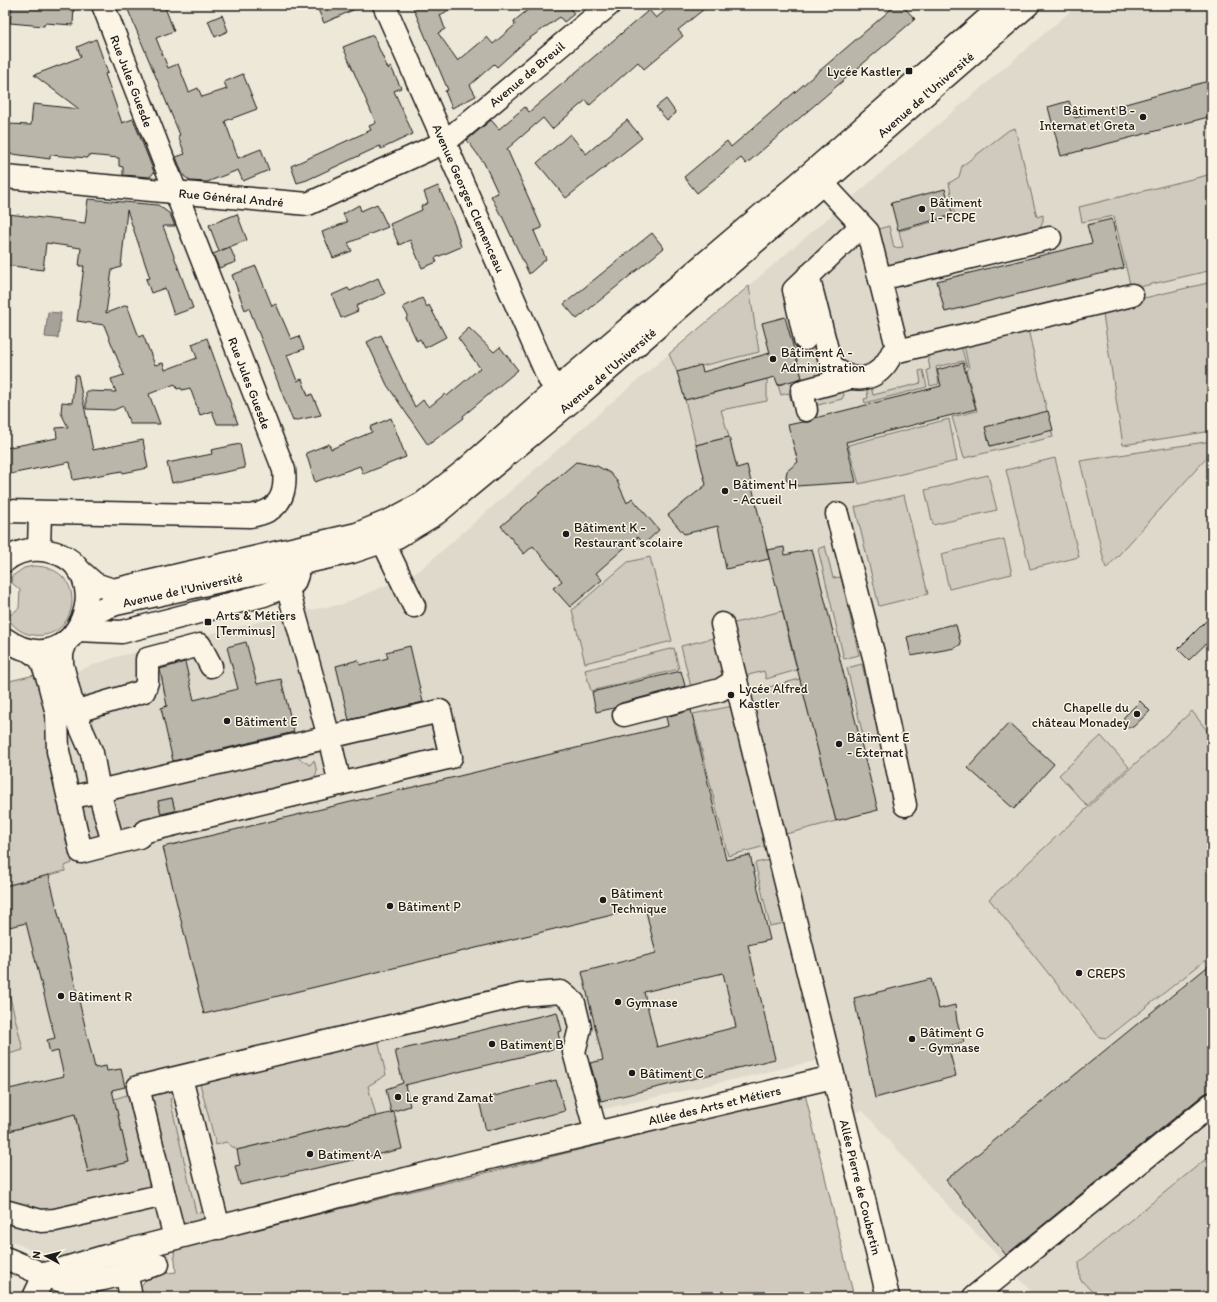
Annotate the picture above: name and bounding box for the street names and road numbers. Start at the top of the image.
street label: Rue Jules Guesde [107,33,156,129]
street label: Avenue de Breuil [486,38,568,110]
street label: Avenue de l'Université [874,49,977,140]
street label: Avenue Georges Clemenceau [429,122,508,275]
street label: Rue Général André [178,186,284,210]
street label: Avenue de l'Université [556,325,659,416]
street label: Rue Jules Guesde [225,335,274,431]
street label: Avenue de l'Université [121,569,244,610]
street label: Allée des Arts et Métiers [647,1083,783,1128]
street label: Allée Pierre de Coubertin [836,1118,885,1257]

